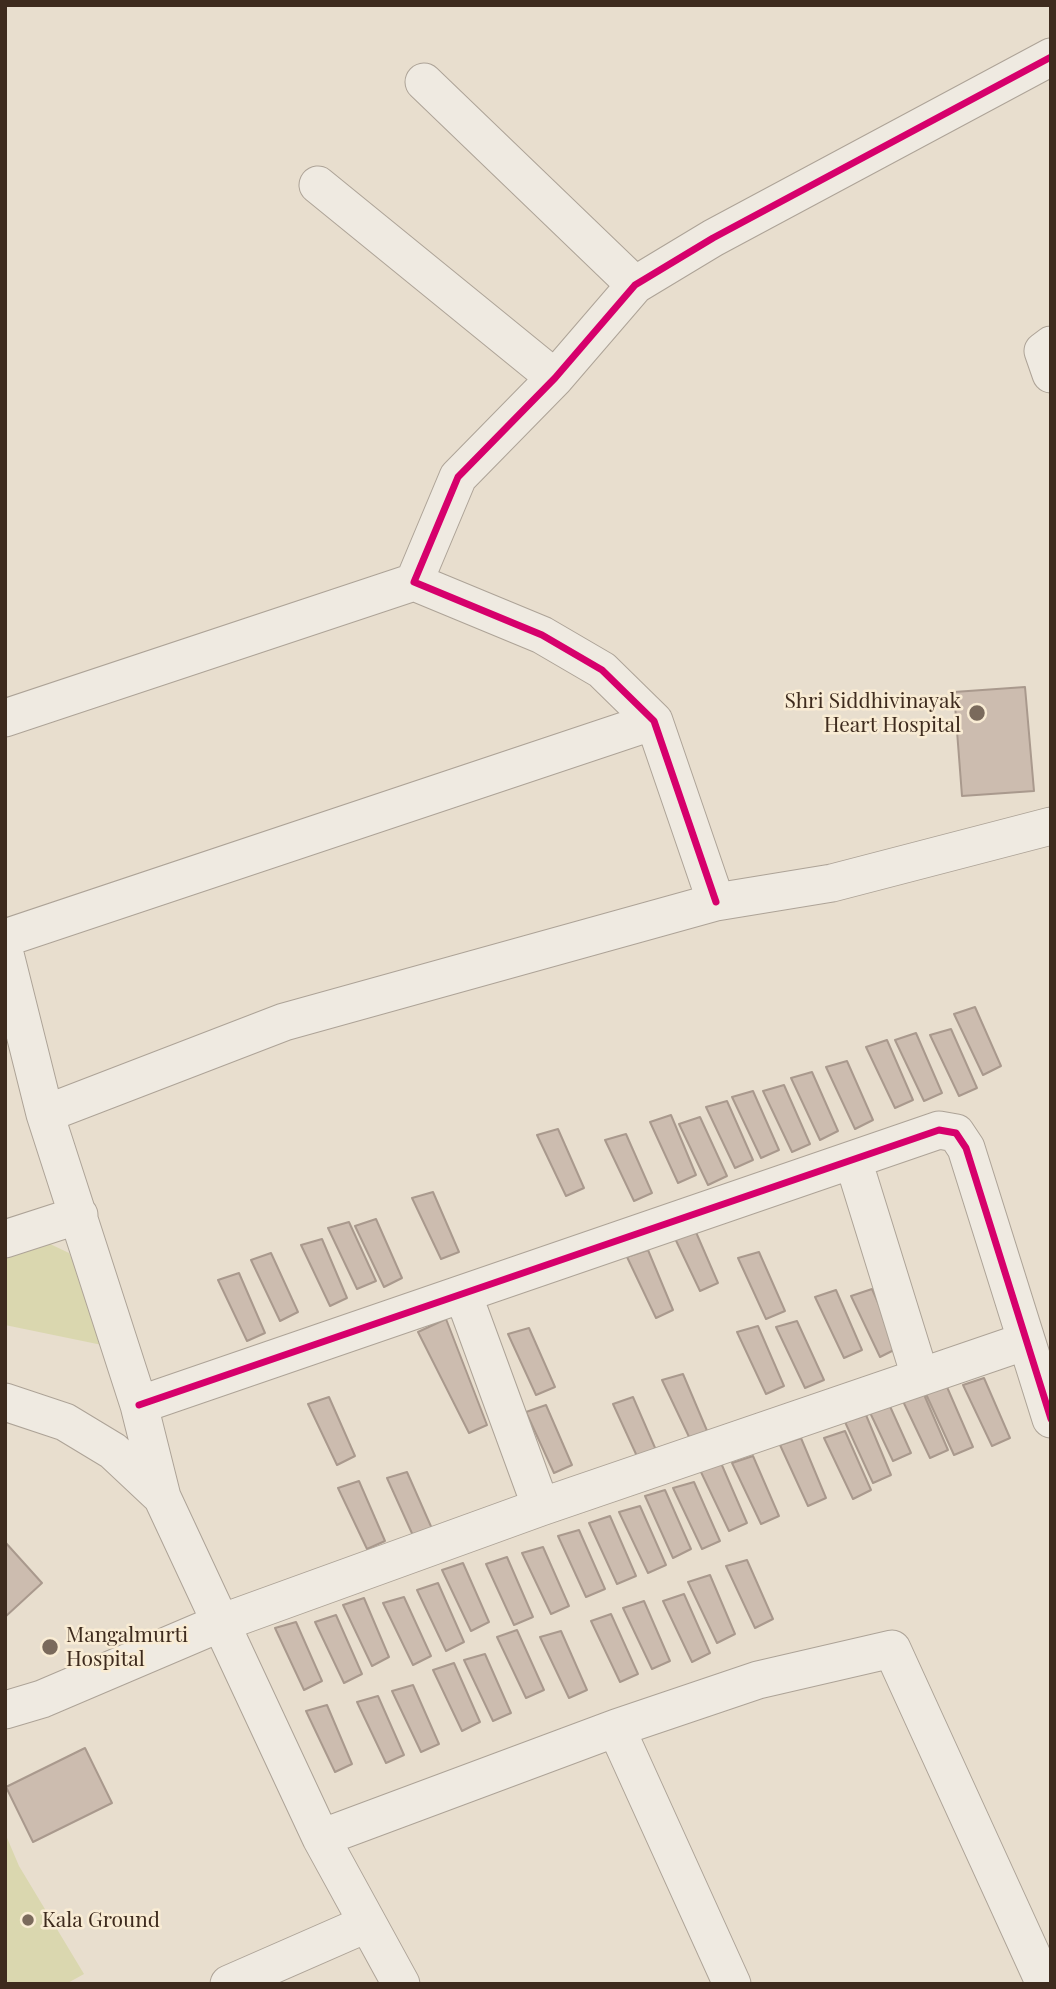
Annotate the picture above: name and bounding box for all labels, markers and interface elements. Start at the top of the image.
place label: Shri Siddhivinayak Heart Hospital [784,688,961,738]
marker: Shri Siddhivinayak Heart Hospital [967,703,987,723]
place label: Mangalmurti Hospital [66,1622,188,1672]
marker: Mangalmurti Hospital [40,1637,60,1657]
place label: Kala Ground [42,1907,160,1933]
marker: Kala Ground [20,1912,36,1928]

